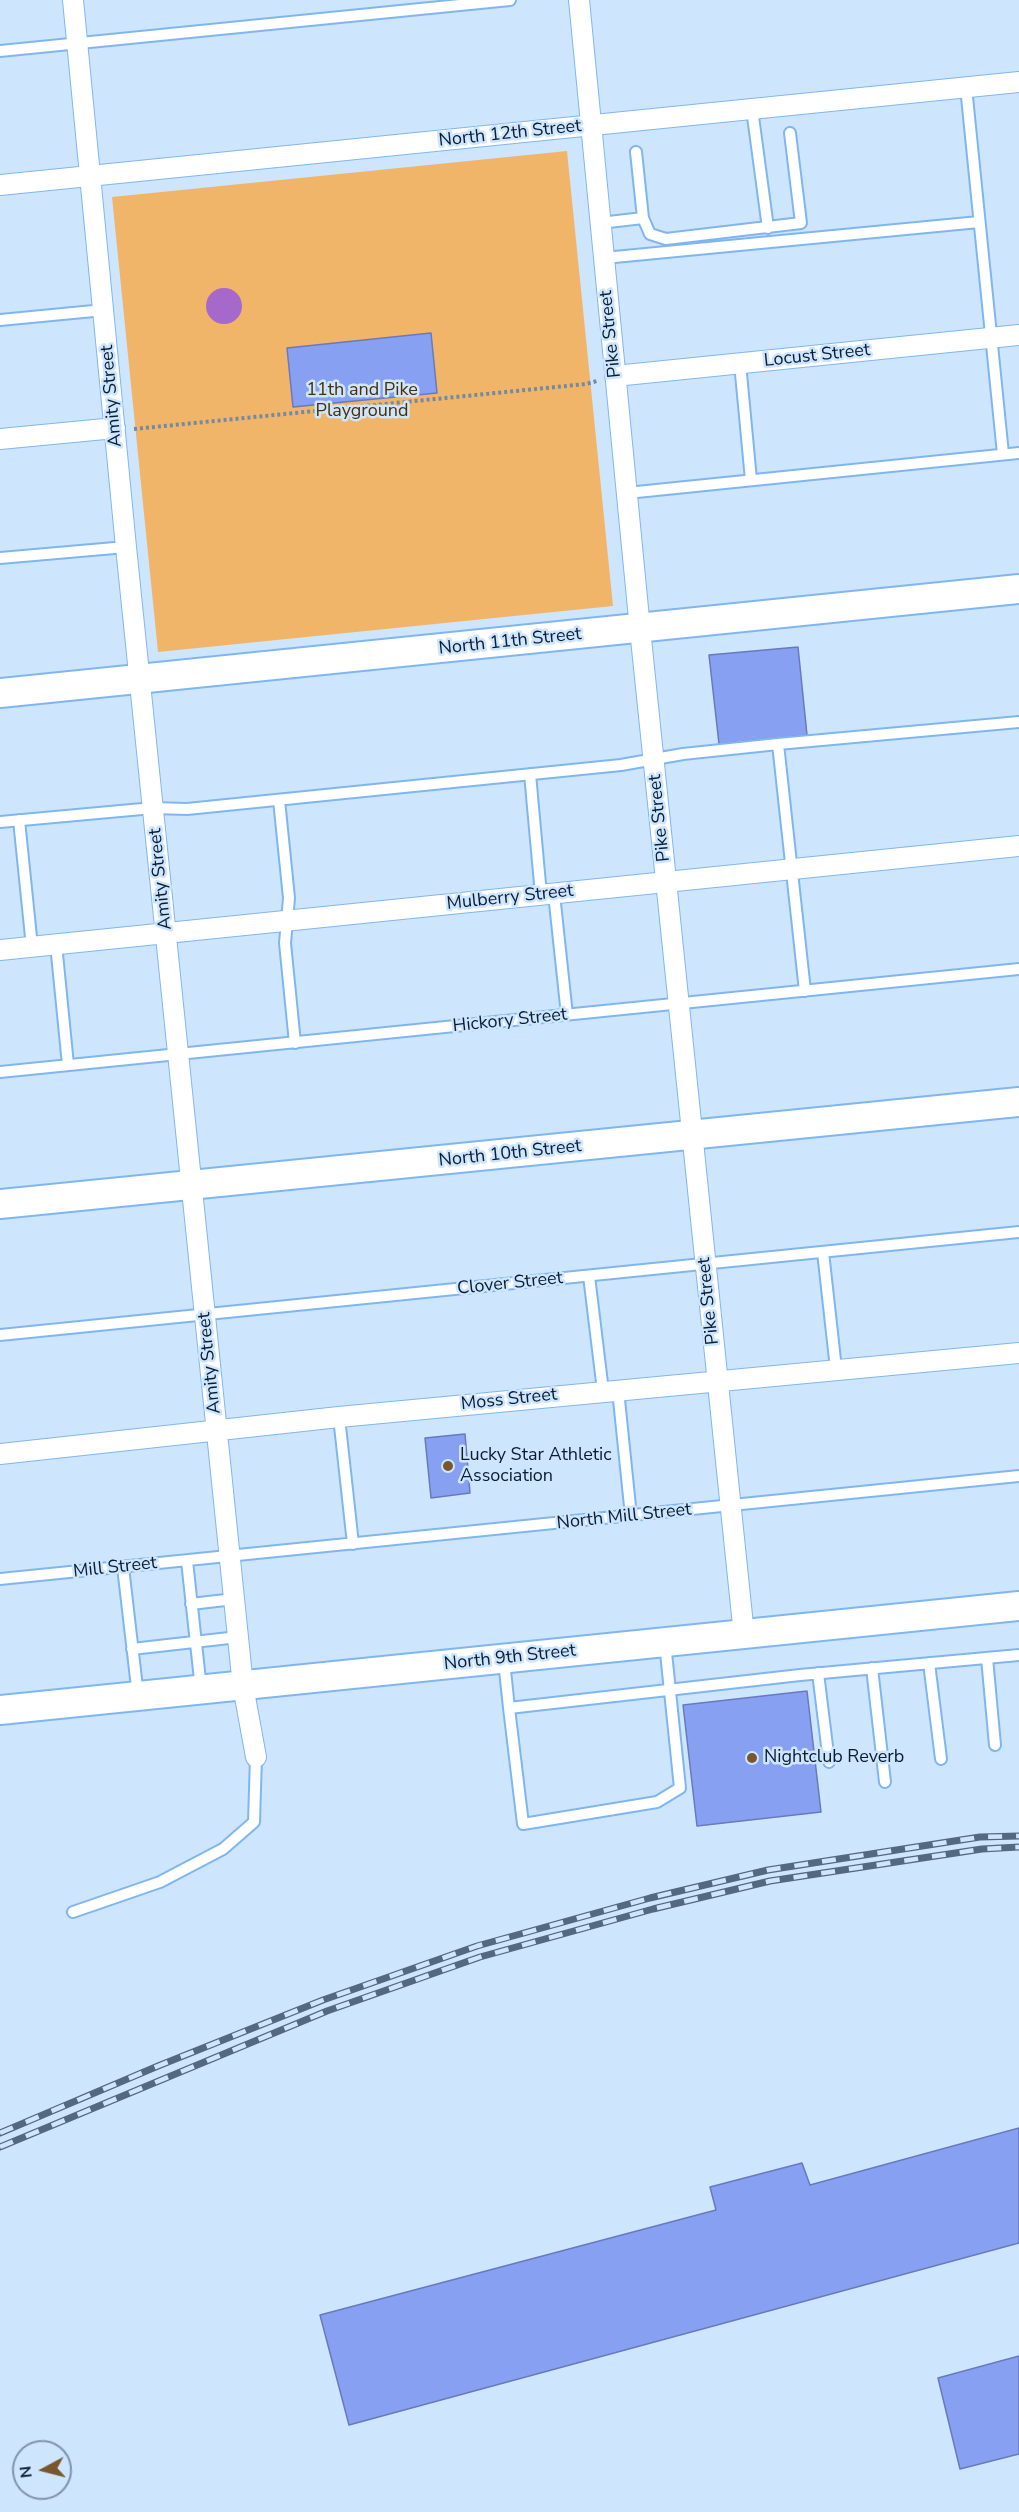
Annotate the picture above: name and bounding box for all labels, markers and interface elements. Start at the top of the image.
street label: North 12th Street [438,116,582,152]
street label: Pike Street [596,289,626,379]
street label: Locust Street [763,340,871,372]
street label: Amity Street [97,344,127,448]
park label: 11th and Pike Playground [306,380,418,422]
street label: North 11th Street [438,624,582,660]
street label: Pike Street [645,773,675,863]
street label: Amity Street [145,827,177,931]
street label: Mulberry Street [446,881,574,915]
street label: Hickory Street [452,1004,568,1038]
street label: North 10th Street [438,1136,582,1172]
street label: Pike Street [694,1256,724,1346]
street label: Clover Street [456,1268,564,1300]
street label: Amity Street [194,1311,226,1415]
street label: Moss Street [460,1384,558,1416]
place label: Lucky Star Athletic Association [460,1445,612,1488]
marker: Lucky Star Athletic Association [441,1459,455,1473]
street label: North Mill Street [556,1499,692,1535]
street label: Mill Street [72,1553,158,1583]
street label: North 9th Street [443,1640,577,1676]
place label: Nightclub Reverb [764,1747,904,1769]
marker: Nightclub Reverb [745,1751,759,1765]
north arrow [12,2440,72,2500]
text: N [14,2465,38,2479]

